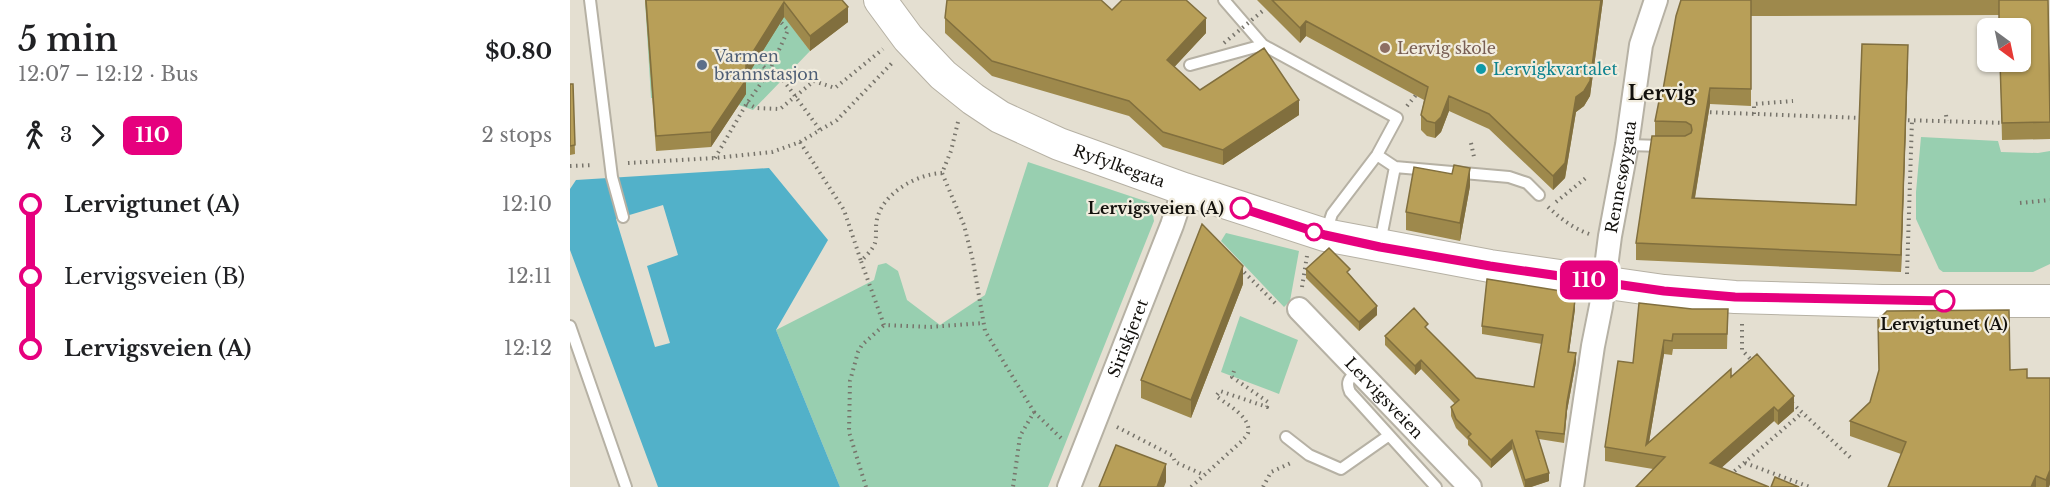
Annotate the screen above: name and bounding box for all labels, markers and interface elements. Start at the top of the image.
north arrow [1977,18,2031,72]
map controls [1977,18,2031,72]
text: 5 min [18,19,118,60]
text: $0.80 [485,38,552,65]
place label: Lervig skole [1397,38,1496,58]
marker: Lervig skole [1378,41,1392,55]
place label: Varmen brannstasjon [713,46,819,84]
marker: Varmen brannstasjon [695,58,709,72]
place label: Lervigkvartalet [1493,59,1618,79]
text: 12:07 – 12:12 · Bus [18,62,198,86]
marker: Lervigkvartalet [1474,62,1488,76]
district label: Lervig [1628,81,1697,105]
icon: walk [18,119,51,152]
icon: forward [81,119,114,152]
street label: Rennesøygata [1601,119,1640,235]
text: 110 [135,122,170,148]
text: 3 [60,123,72,147]
text: 2 stops [482,123,552,147]
street label: Ryfylkegata [1071,140,1168,191]
text: Lervigtunet (A) [64,191,240,218]
text: 12:10 [502,192,552,216]
marker: Lervigsveien (A) [1230,197,1252,219]
place label: Lervigsveien (A) [1088,198,1224,218]
unlabelled marker [1305,223,1323,241]
line badge: 110 [1554,260,1624,300]
text: Lervigsveien (B) [64,263,245,290]
text: 12:11 [507,264,552,288]
text: 110 [1572,267,1606,293]
marker: Lervigtunet (A) [1933,290,1955,312]
street label: Siriskjeret [1103,296,1152,380]
place label: Lervigtunet (A) [1880,314,2008,334]
text: Lervigsveien (A) [64,335,251,362]
text: 12:12 [504,336,552,360]
street label: Lervigsveien [1341,353,1428,442]

